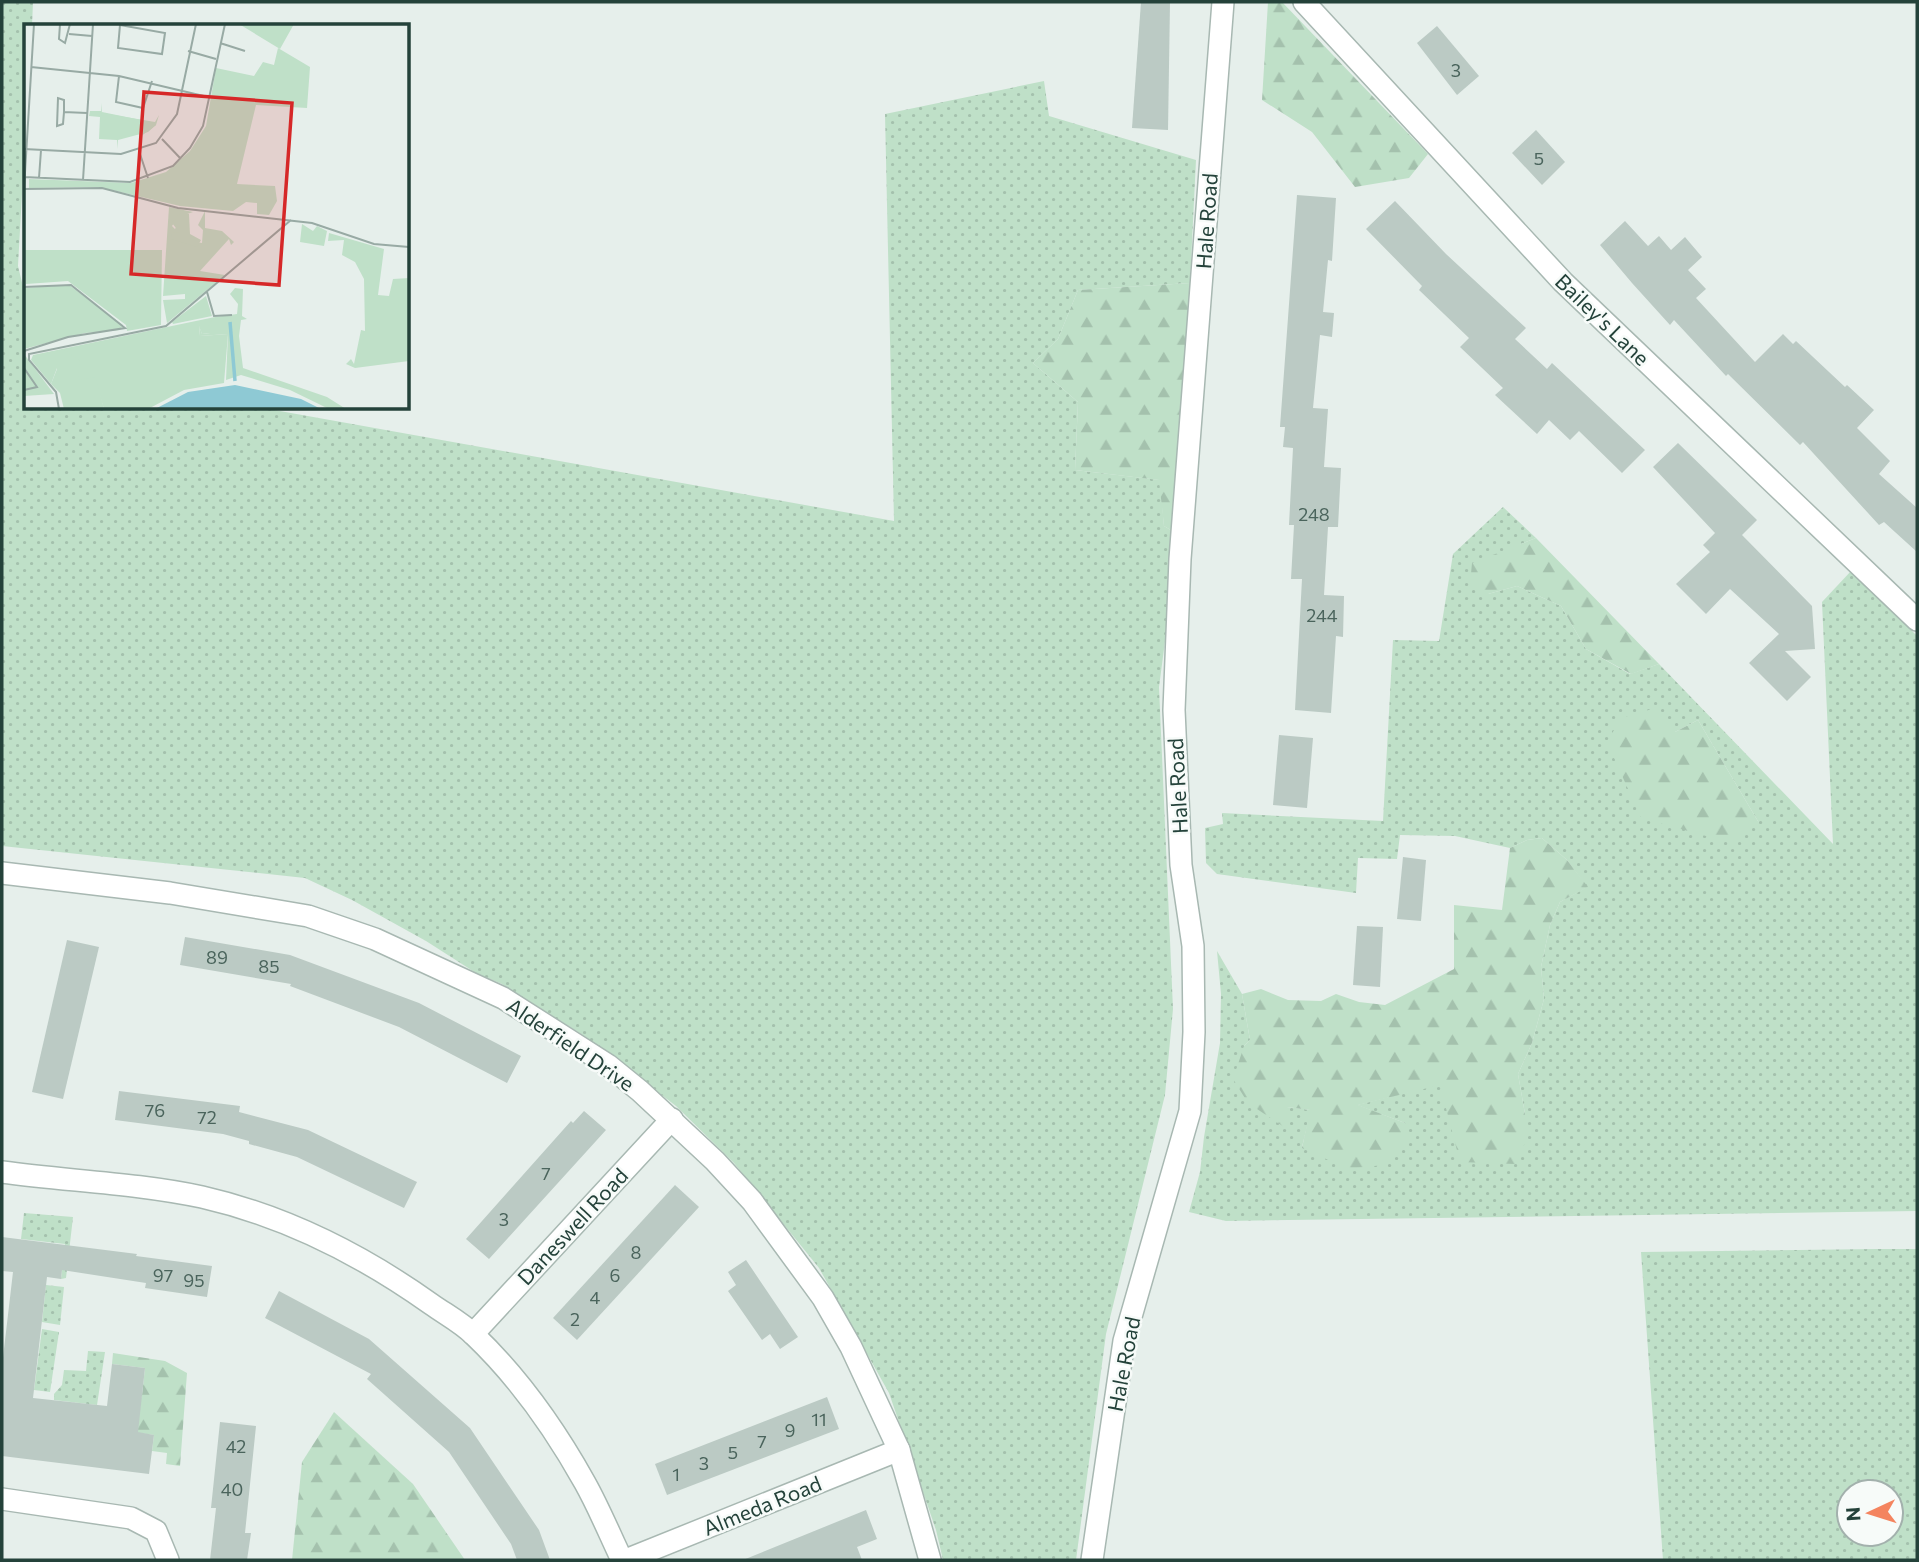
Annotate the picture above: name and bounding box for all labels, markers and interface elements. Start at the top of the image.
inset map [24,24,410,410]
house number: 3 [1451,59,1461,81]
house number: 5 [1534,147,1544,169]
street label: Hale Road [1190,172,1222,270]
street label: Bailey's Lane [1551,268,1655,370]
house number: 248 [1298,503,1330,525]
house number: 244 [1306,604,1338,626]
street label: Hale Road [1162,737,1192,835]
house number: 89 [206,946,228,968]
house number: 85 [258,955,280,977]
street label: Alderfield Drive [502,992,640,1096]
house number: 76 [145,1099,165,1121]
house number: 72 [197,1106,217,1128]
house number: 7 [541,1162,551,1184]
street label: Daneswell Road [512,1163,632,1289]
house number: 3 [499,1208,509,1230]
house number: 8 [631,1241,642,1263]
house number: 97 [153,1264,173,1286]
house number: 6 [610,1264,620,1286]
house number: 95 [183,1269,205,1291]
house number: 4 [590,1286,601,1308]
house number: 2 [570,1308,580,1330]
street label: Hale Road [1102,1314,1144,1414]
house number: 11 [811,1408,827,1430]
house number: 9 [785,1419,795,1441]
house number: 7 [757,1430,767,1452]
house number: 42 [226,1435,246,1457]
house number: 5 [728,1441,738,1463]
house number: 3 [699,1452,709,1474]
house number: 1 [672,1463,680,1485]
street label: Almeda Road [699,1470,825,1540]
house number: 40 [221,1478,243,1500]
north arrow [1835,1478,1905,1548]
text: N [1841,1506,1865,1522]

